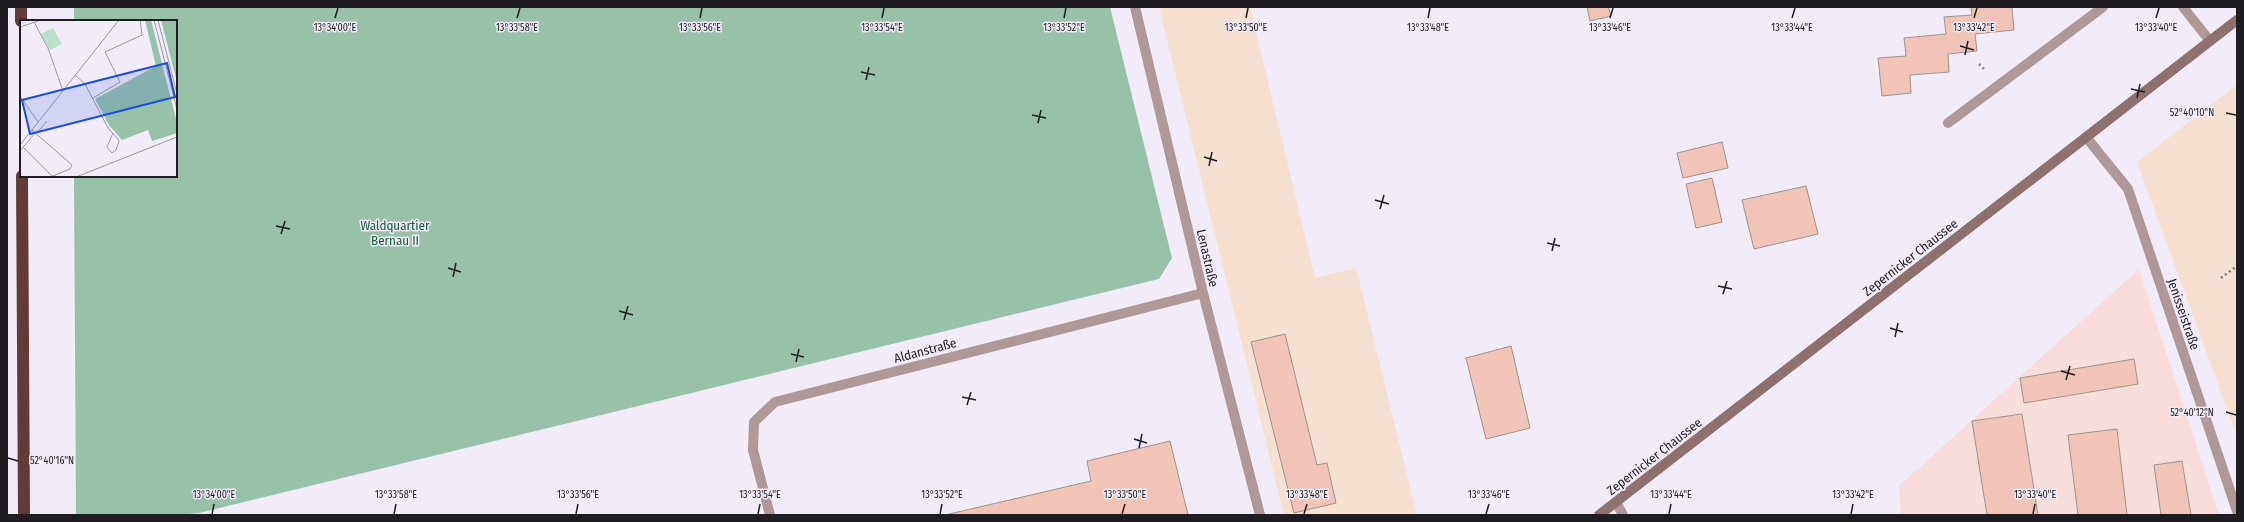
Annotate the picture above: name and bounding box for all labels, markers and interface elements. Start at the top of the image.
inset map [20,20,177,177]
text: 13°34'00"E [314,22,357,34]
text: 13°33'58"E [496,22,538,34]
text: 13°33'56"E [679,22,721,34]
text: 13°33'54"E [861,22,903,34]
text: 13°33'52"E [1043,22,1085,34]
text: 13°33'50"E [1225,22,1267,34]
text: 13°33'48"E [1407,22,1449,34]
text: 13°33'46"E [1589,22,1631,34]
text: 13°33'44"E [1771,22,1813,34]
text: 13°33'42"E [1953,22,1995,34]
text: 13°33'40"E [2135,22,2177,34]
text: 52°40'10"N [2170,107,2214,119]
street label: Zepernicker Chaussee [1860,216,1961,299]
park label: Waldquartier Bernau II [360,218,430,248]
street label: Lenastraße [1194,228,1221,288]
street label: Jenisseistraße [2164,277,2203,352]
street label: Aldanstraße [892,335,958,366]
text: 52°40'12"N [2170,407,2214,419]
street label: Zepernicker Chaussee [1604,415,1705,498]
text: 52°40'16"N [30,455,74,467]
text: 13°34'00"E [193,489,236,501]
text: 13°33'58"E [375,489,417,501]
text: 13°33'56"E [557,489,599,501]
text: 13°33'54"E [739,489,781,501]
text: 13°33'52"E [921,489,963,501]
text: 13°33'50"E [1104,489,1146,501]
text: 13°33'48"E [1286,489,1328,501]
text: 13°33'46"E [1468,489,1510,501]
text: 13°33'44"E [1650,489,1692,501]
text: 13°33'42"E [1832,489,1874,501]
text: 13°33'40"E [2014,489,2056,501]

